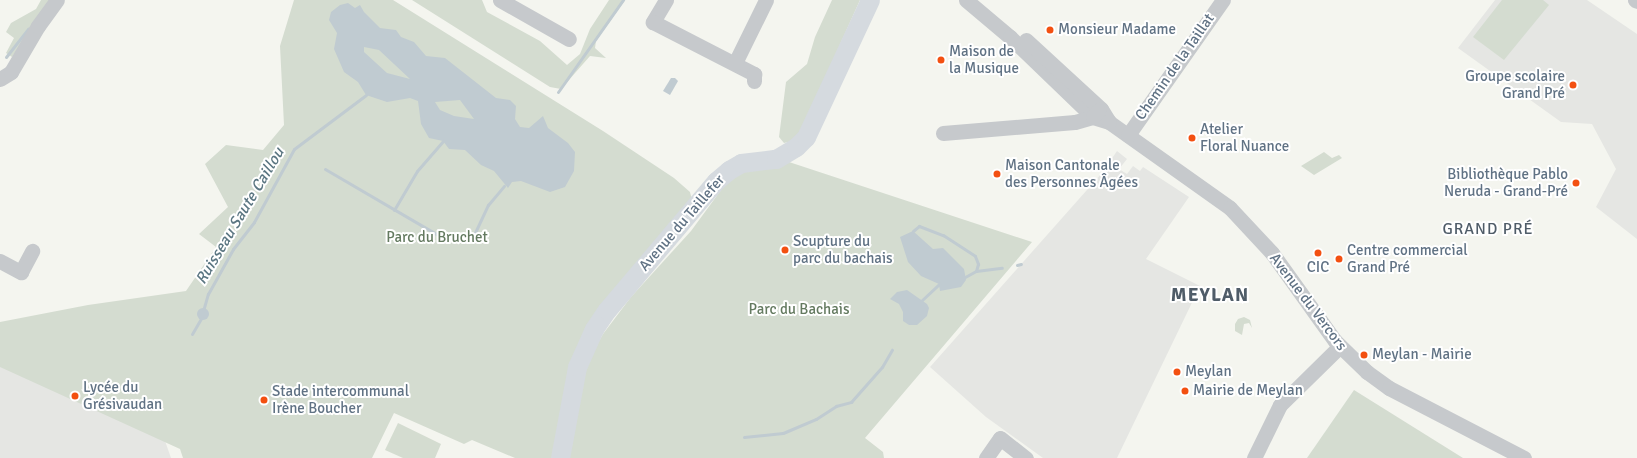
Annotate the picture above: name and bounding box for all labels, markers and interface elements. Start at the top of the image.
street label: Chemin de la Taillat [1132,10,1218,124]
place label: Monsieur Madame [1058,21,1176,39]
marker: Monsieur Madame [1045,25,1055,35]
place label: Maison de la Musique [949,42,1019,77]
marker: Maison de la Musique [936,55,946,65]
place label: Groupe scolaire Grand Pré [1465,67,1565,102]
marker: Groupe scolaire Grand Pré [1568,80,1578,90]
place label: Atelier Floral Nuance [1200,120,1289,155]
marker: Atelier Floral Nuance [1187,133,1197,143]
water label: Ruisseau Saute Caillou [192,144,288,288]
place label: Maison Cantonale des Personnes Âgées [1005,156,1138,191]
place label: Bibliothèque Pablo Neruda - Grand-Pré [1444,165,1568,200]
marker: Maison Cantonale des Personnes Âgées [992,169,1002,179]
street label: Avenue du Taillefer [635,171,729,275]
marker: Bibliothèque Pablo Neruda - Grand-Pré [1571,178,1581,188]
district label: GRAND PRÉ [1442,219,1534,239]
park label: Parc du Bruchet [386,229,488,247]
place label: Scupture du parc du bachais [793,232,893,267]
place label: Centre commercial Grand Pré [1347,241,1468,276]
marker: Scupture du parc du bachais [780,245,790,255]
marker: CIC [1313,248,1323,258]
street label: Avenue du Vercors [1266,250,1350,354]
marker: Centre commercial Grand Pré [1334,254,1344,264]
place label: CIC [1307,259,1329,277]
district label: MEYLAN [1171,285,1249,307]
park label: Parc du Bachais [749,301,849,319]
place label: Meylan - Mairie [1372,346,1472,364]
marker: Meylan - Mairie [1359,350,1369,360]
place label: Meylan [1185,363,1232,381]
marker: Meylan [1172,367,1182,377]
place label: Lycée du Grésivaudan [83,378,162,413]
place label: Stade intercommunal Irène Boucher [272,382,409,417]
place label: Mairie de Meylan [1193,382,1303,400]
marker: Mairie de Meylan [1180,386,1190,396]
marker: Lycée du Grésivaudan [70,391,80,401]
marker: Stade intercommunal Irène Boucher [259,395,269,405]

